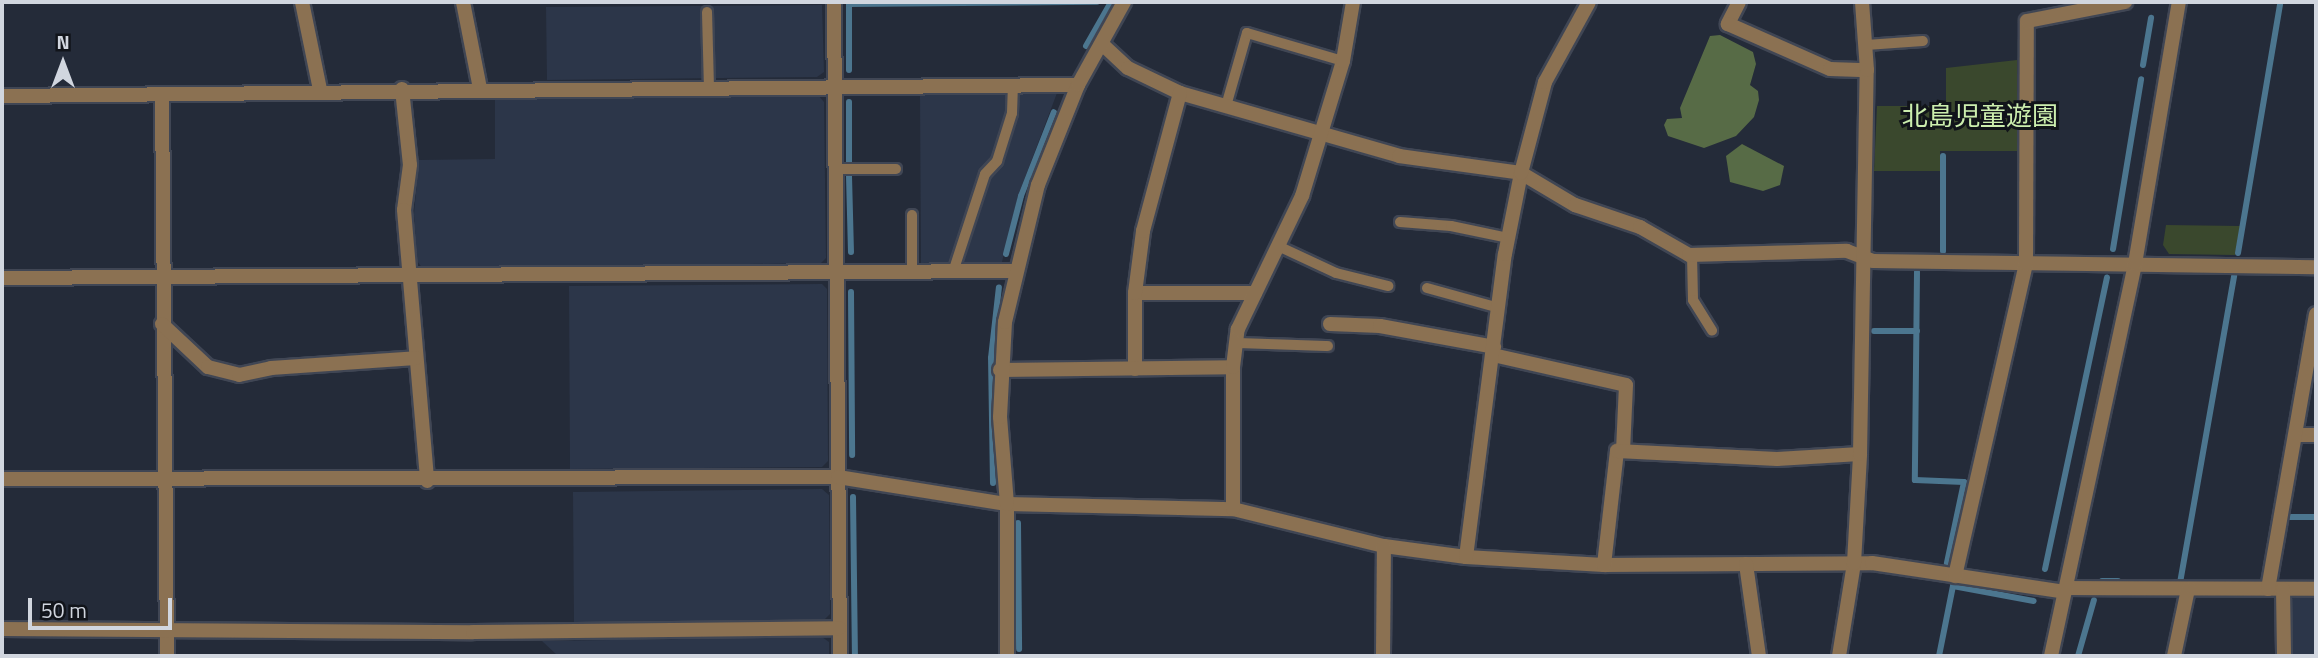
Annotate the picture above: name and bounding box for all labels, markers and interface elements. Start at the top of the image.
text: N [56,27,70,56]
north arrow [28,28,98,98]
park label: 北島児童遊園 [1902,100,2058,132]
scale bar [32,584,175,628]
text: 50 m [41,594,87,626]

